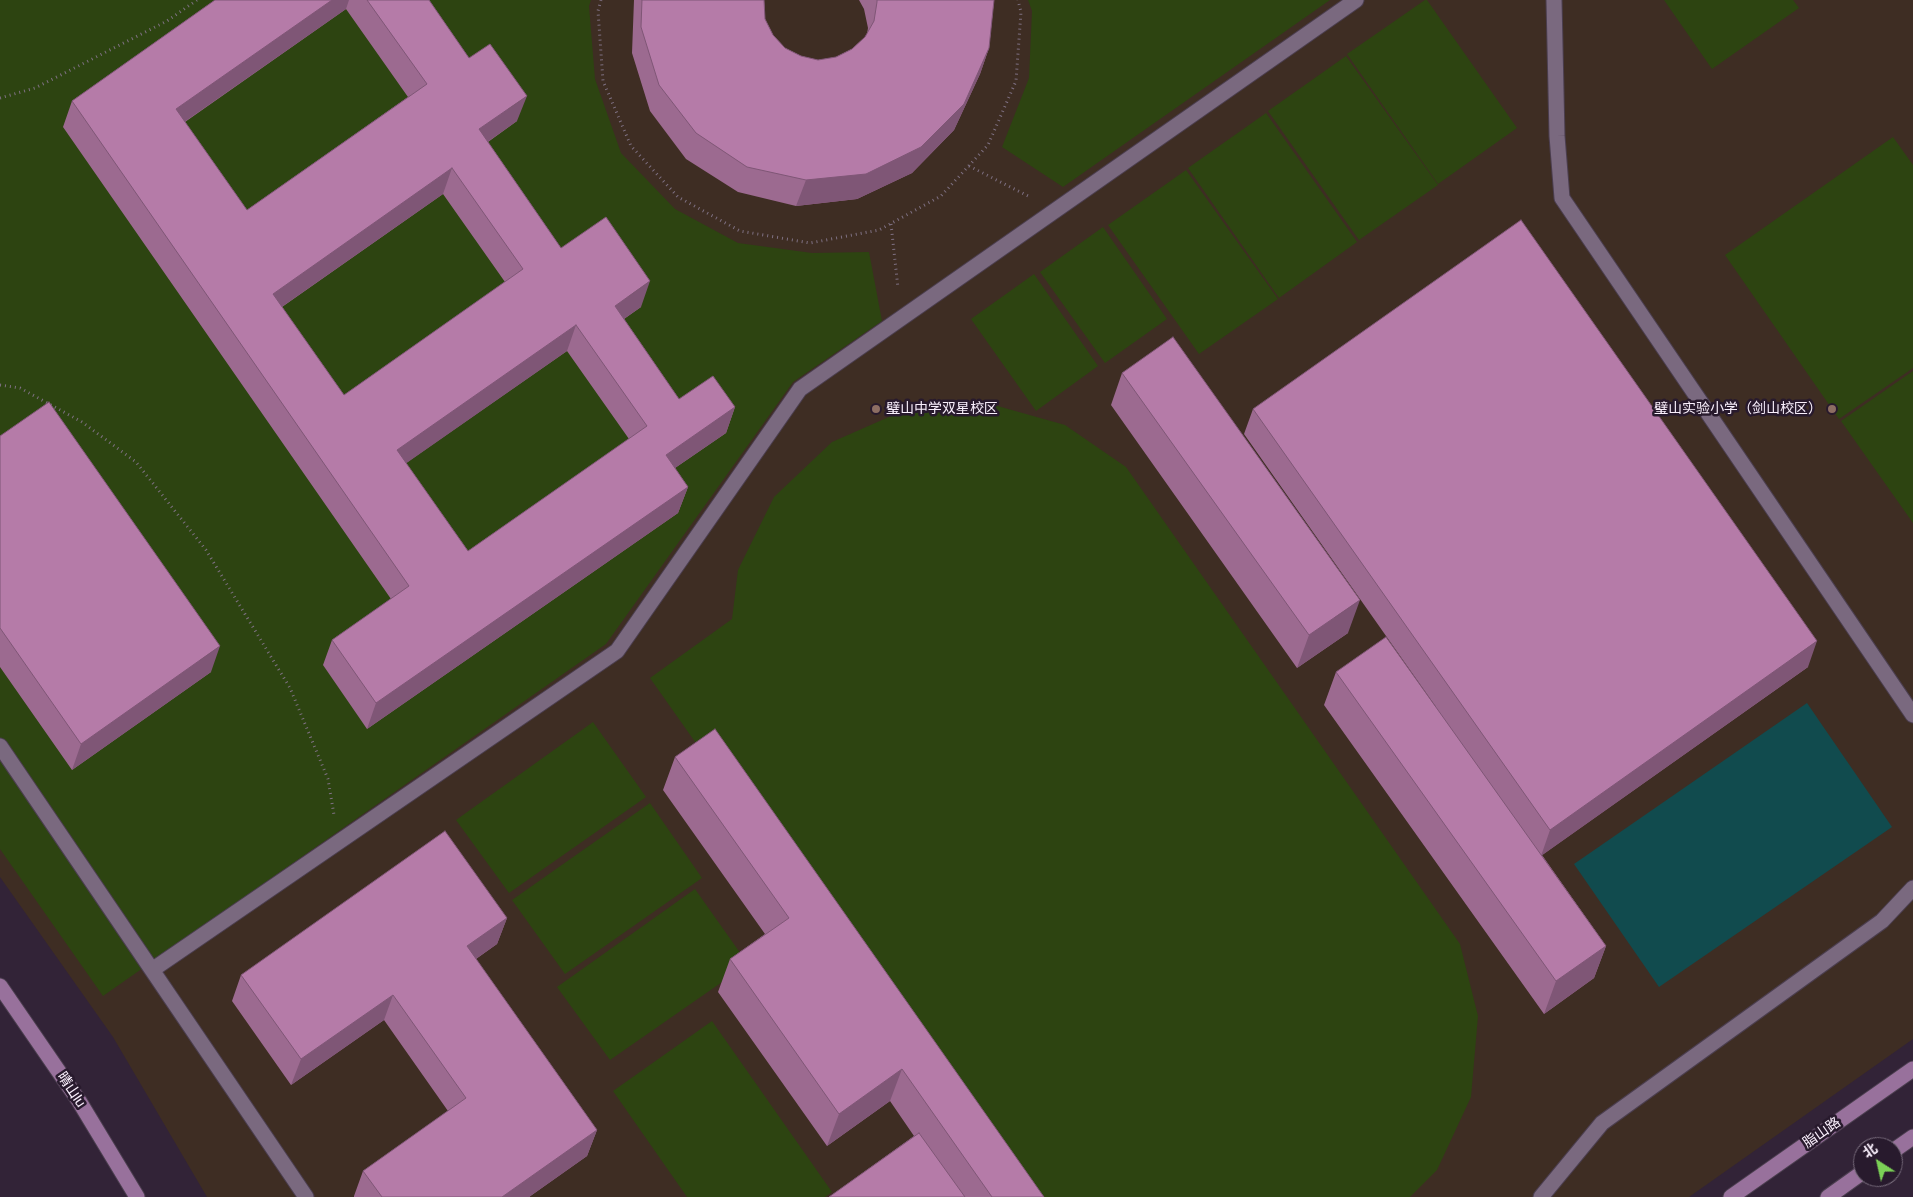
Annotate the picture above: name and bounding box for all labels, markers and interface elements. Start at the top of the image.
place label: 璧山中学双星校区 [886,401,998,417]
place label: 璧山实验小学（剑山校区） [1654,401,1822,417]
marker: 璧山中学双星校区 [870,403,882,415]
marker: 璧山实验小学（剑山校区） [1826,403,1838,415]
street label: 晴山lu [53,1069,89,1111]
street label: 脂山路 [1800,1114,1844,1152]
north arrow [1853,1137,1903,1187]
text: 北 [1860,1140,1880,1161]

